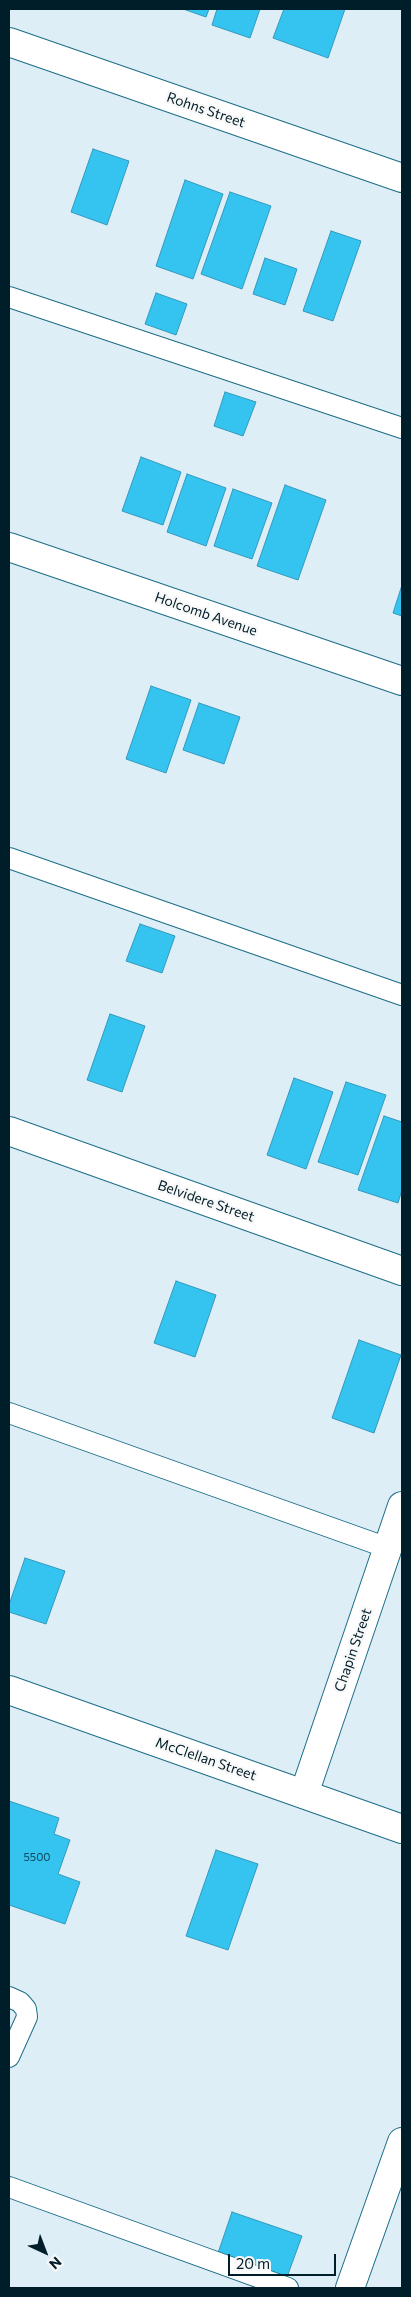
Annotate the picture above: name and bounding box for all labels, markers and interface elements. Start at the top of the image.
street label: Rohns Street [165,89,247,131]
street label: Holcomb Avenue [152,589,260,639]
street label: Belvidere Street [155,1177,257,1225]
street label: Chapin Street [331,1606,375,1694]
street label: McClellan Street [153,1734,259,1784]
house number: 5500 [24,1850,50,1864]
north arrow [20,2227,70,2277]
scale bar [231,2244,338,2276]
text: N [46,2254,65,2273]
text: 20 m [236,2254,270,2272]

